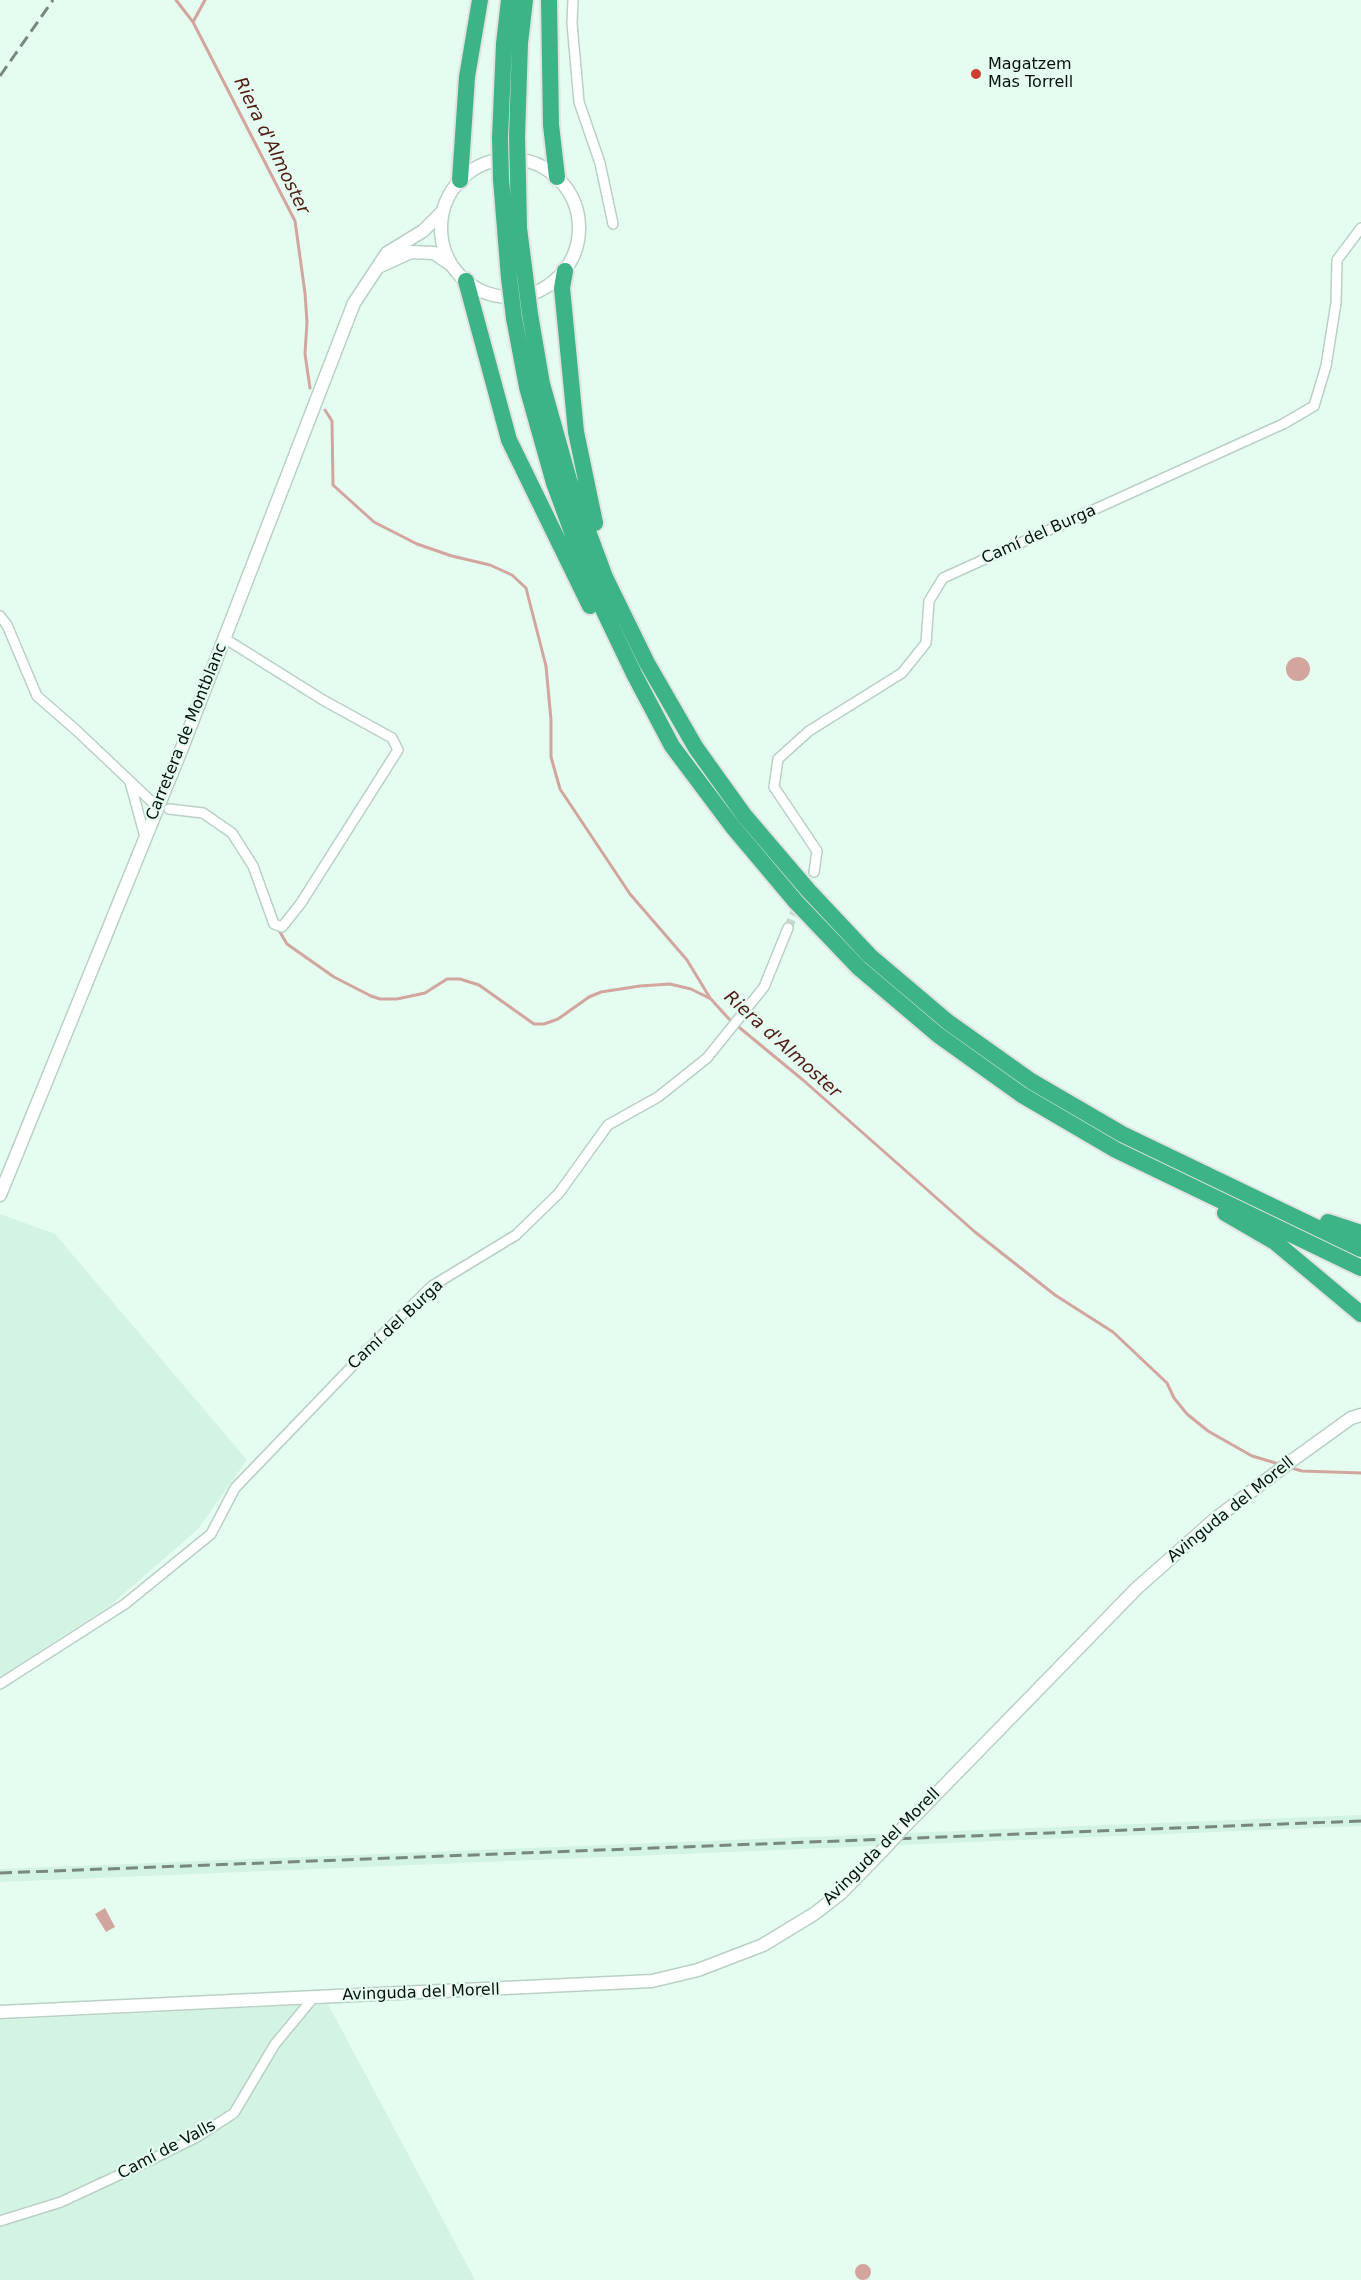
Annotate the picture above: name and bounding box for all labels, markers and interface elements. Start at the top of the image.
place label: Magatzem Mas Torrell [988,55,1073,93]
marker: Magatzem Mas Torrell [969,67,983,81]
water label: Riera d'Almoster [228,74,314,218]
street label: Camí del Burga [979,501,1099,569]
street label: Carretera de Montblanc [143,641,231,823]
water label: Riera d'Almoster [719,987,845,1103]
street label: Camí del Burga [344,1276,448,1374]
street label: Avinguda del Morell [1164,1453,1298,1567]
street label: Avinguda del Morell [820,1785,944,1909]
street label: Avinguda del Morell [342,1981,500,2005]
street label: Camí de Valls [115,2116,219,2184]

